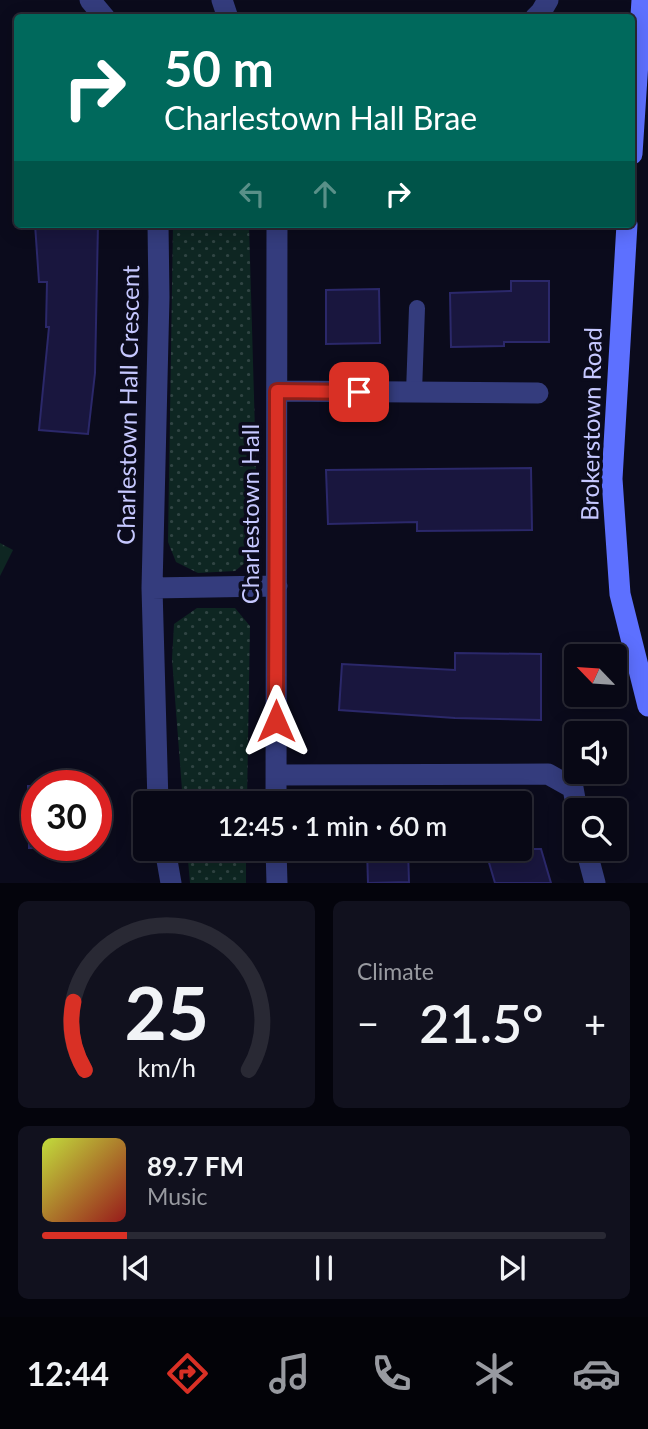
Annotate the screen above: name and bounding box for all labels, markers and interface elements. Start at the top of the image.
text: 50 m [164,39,274,97]
icon: right [49,42,140,133]
text: Charlestown Hall Brae [164,98,477,137]
icon: left [233,175,271,213]
icon: ahead [306,175,344,213]
icon: right [379,175,417,213]
street label: Charlestown Hall Crescent [111,265,144,545]
street label: Brokerstown Road [574,327,607,521]
pin [329,362,389,422]
icon: arrive [340,373,378,411]
street label: Charlestown Hall [235,424,264,604]
north arrow [564,644,626,707]
map controls [564,644,627,861]
position arrow [239,684,313,758]
button: sound [564,721,627,784]
speed limit sign: 30 [21,770,112,861]
button: search [564,798,627,861]
text: 12:45 · 1 min · 60 m [218,810,447,842]
text: Climate [357,957,434,985]
text: 25 [124,969,209,1057]
text: 21.5° [419,992,544,1054]
text: − [357,1000,379,1046]
text: + [584,1000,606,1046]
text: km/h [137,1052,196,1082]
text: 89.7 FM [147,1150,244,1182]
text: Music [147,1182,207,1210]
icon: previous [117,1249,155,1287]
icon: pause [305,1249,343,1287]
icon: next [493,1249,531,1287]
icon: directions [163,1349,212,1398]
icon: music [265,1349,314,1398]
icon: phone [367,1349,416,1398]
icon: climate [470,1349,519,1398]
icon: car [572,1349,621,1398]
text: 12:44 [27,1354,109,1393]

